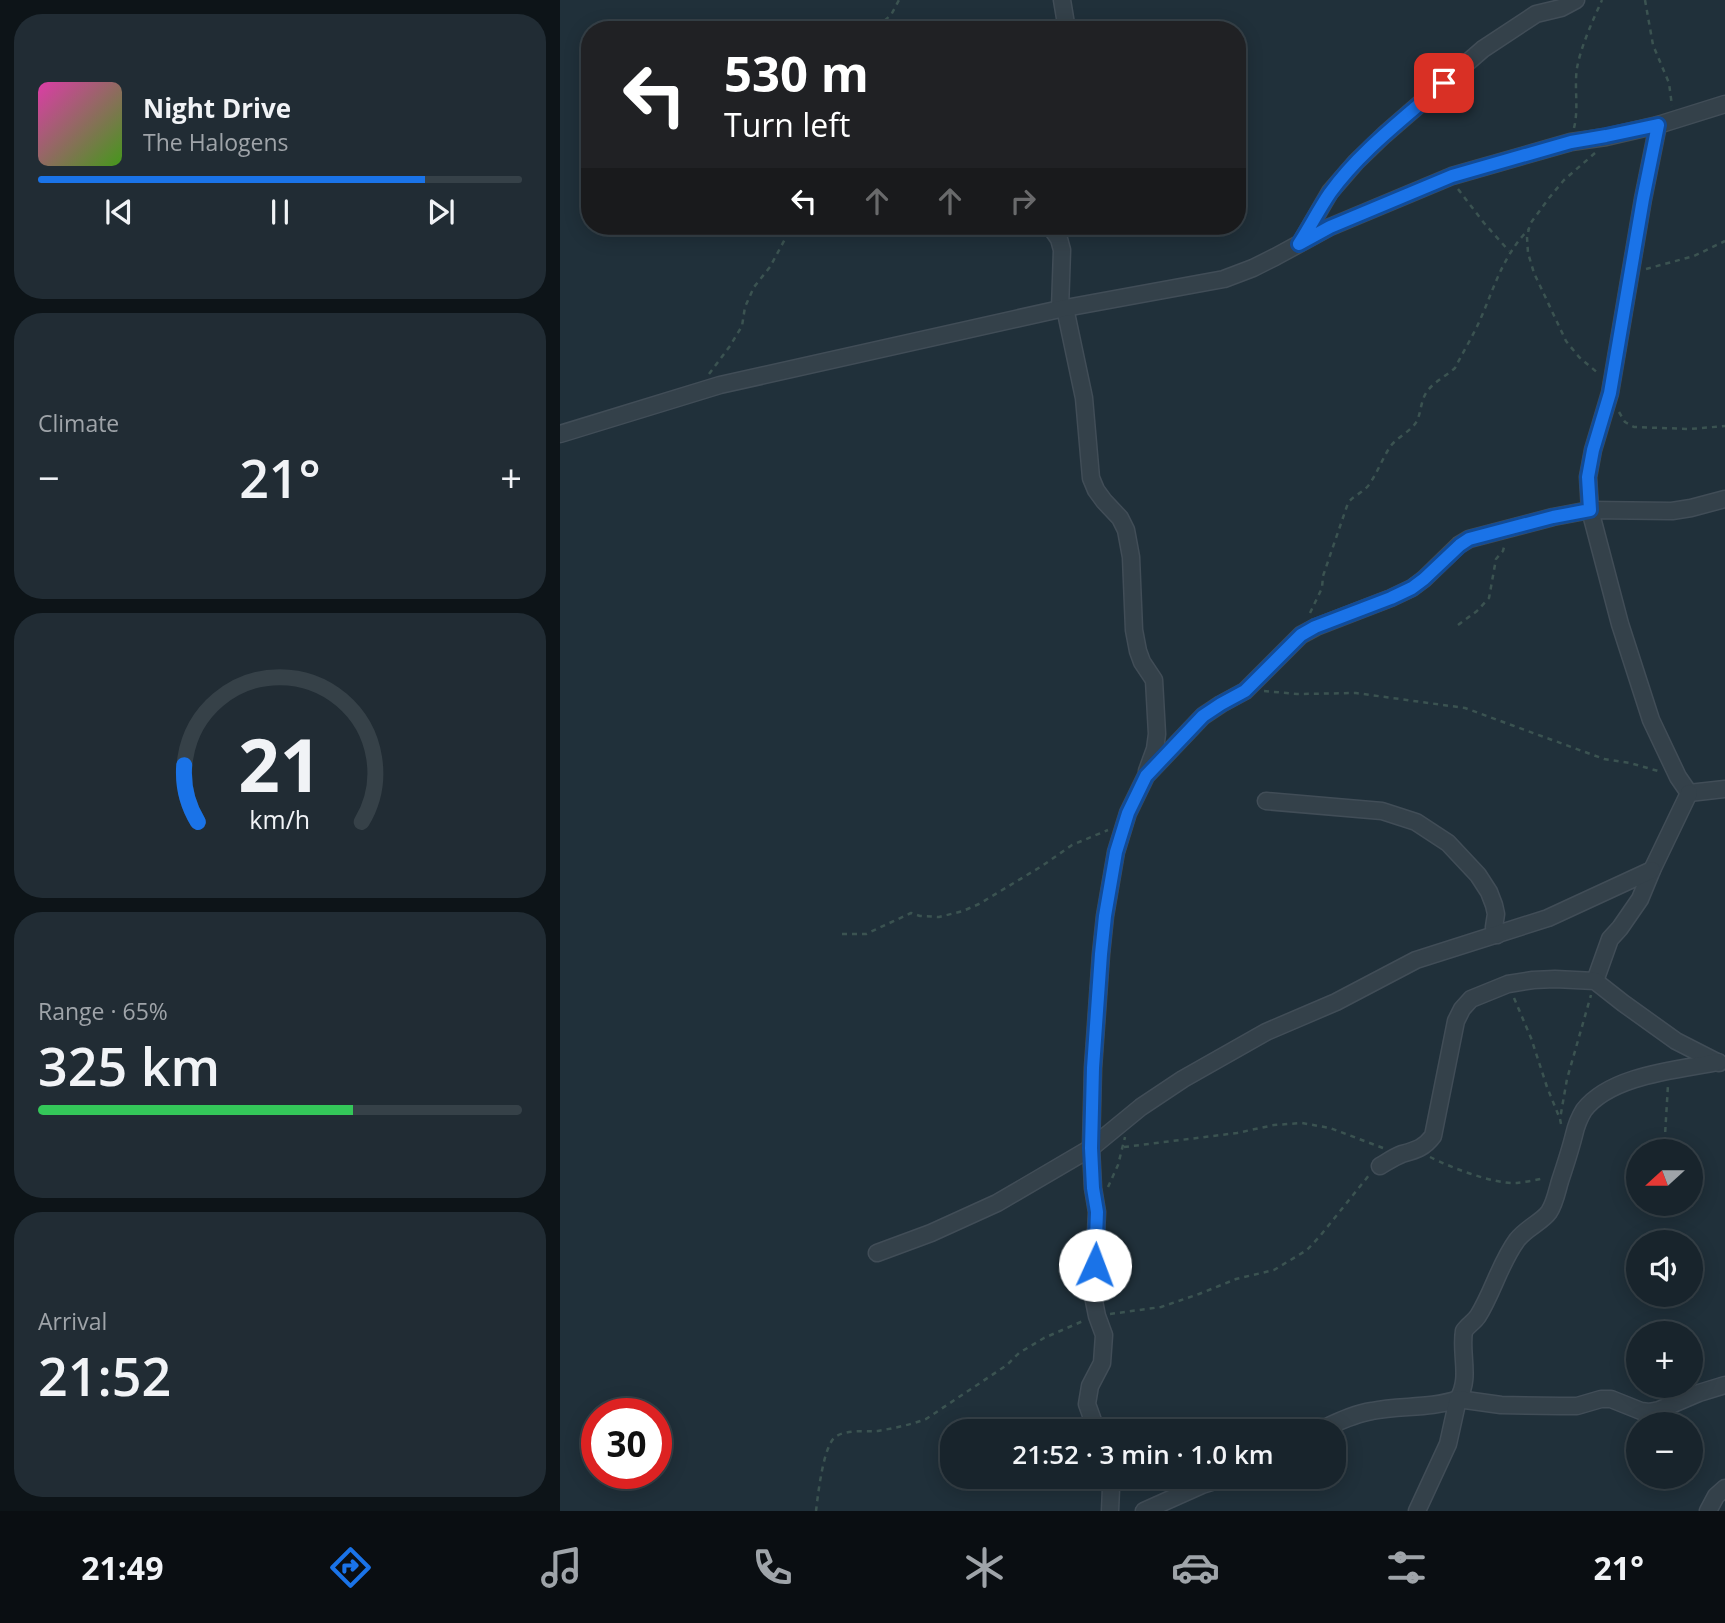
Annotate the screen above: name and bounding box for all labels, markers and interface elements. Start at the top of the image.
text: 530 m [724,40,869,106]
icon: left [609,49,700,140]
pin [1414,53,1474,113]
icon: arrive [1425,64,1463,102]
text: Night Drive [143,90,291,126]
text: Turn left [724,103,850,146]
text: The Halogens [143,126,289,158]
icon: left [785,182,823,220]
icon: ahead [858,182,896,220]
icon: ahead [931,182,969,220]
icon: right [1004,182,1042,220]
icon: previous [100,193,138,231]
icon: pause [261,193,299,231]
icon: next [422,193,460,231]
text: Climate [38,407,119,439]
text: 21° [239,442,321,513]
text: − [38,451,60,503]
text: + [500,451,522,503]
text: 21 [238,714,322,813]
text: km/h [250,801,310,835]
text: Range · 65% [38,995,168,1027]
text: 325 km [38,1030,220,1101]
north arrow [1626,1139,1703,1216]
map controls [1626,1139,1703,1489]
position arrow [1058,1228,1132,1302]
button: sound [1626,1230,1703,1307]
text: Arrival [38,1305,107,1337]
button: + [1626,1321,1703,1398]
text: 21:52 [38,1340,171,1411]
speed limit sign: 30 [581,1398,672,1489]
button: − [1626,1412,1703,1489]
text: 21:52 · 3 min · 1.0 km [1012,1436,1274,1472]
icon: directions [326,1543,375,1592]
icon: music [537,1543,586,1592]
icon: phone [748,1543,797,1592]
icon: climate [960,1543,1009,1592]
icon: car [1171,1543,1220,1592]
icon: filters [1382,1543,1431,1592]
text: 21:49 [81,1546,163,1589]
text: 21° [1594,1546,1644,1589]

